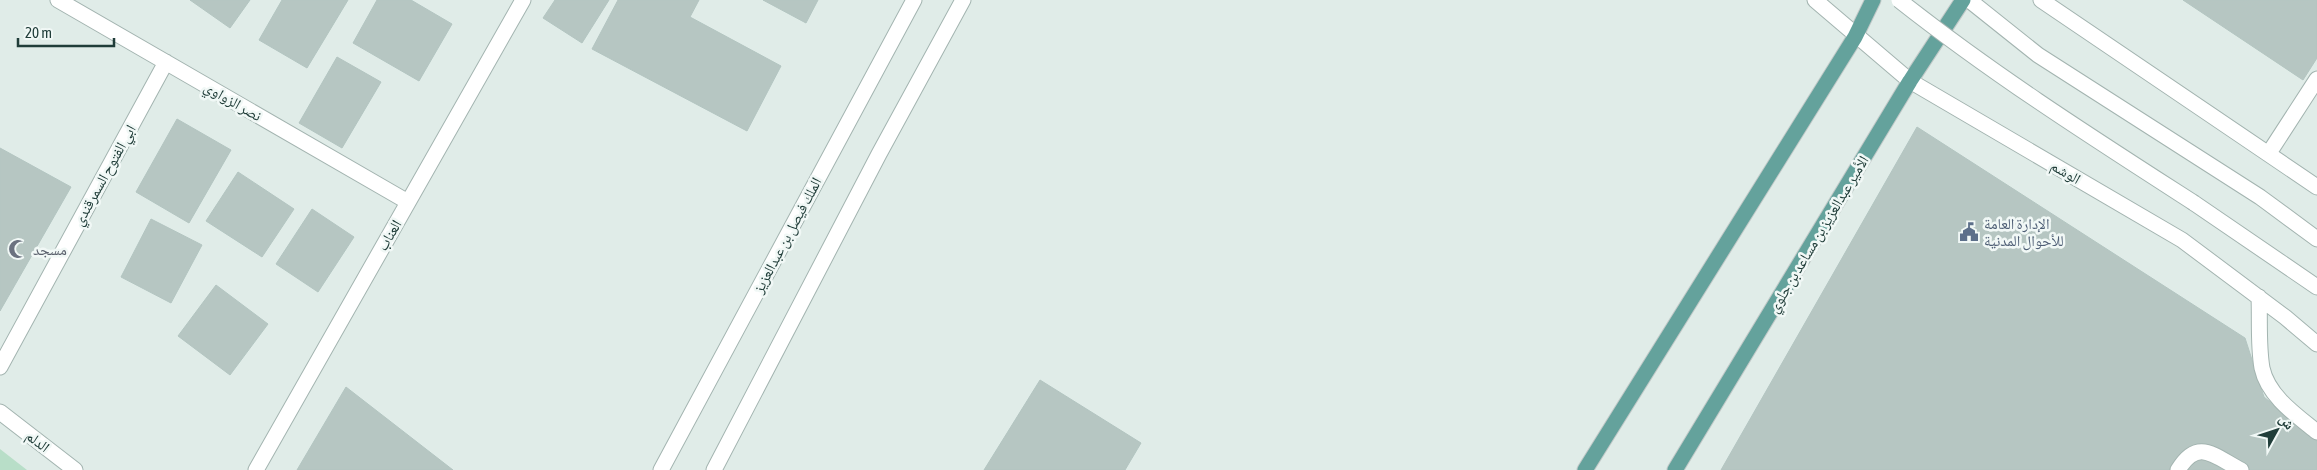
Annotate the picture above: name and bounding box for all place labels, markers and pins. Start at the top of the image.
place label: الإدارة العامة للأحوال المدنية [1984,215,2064,251]
public building icon: الإدارة العامة للأحوال المدنية [1958,221,1980,243]
mosque icon: مسجد [7,238,29,260]
place label: مسجد [33,241,67,258]

